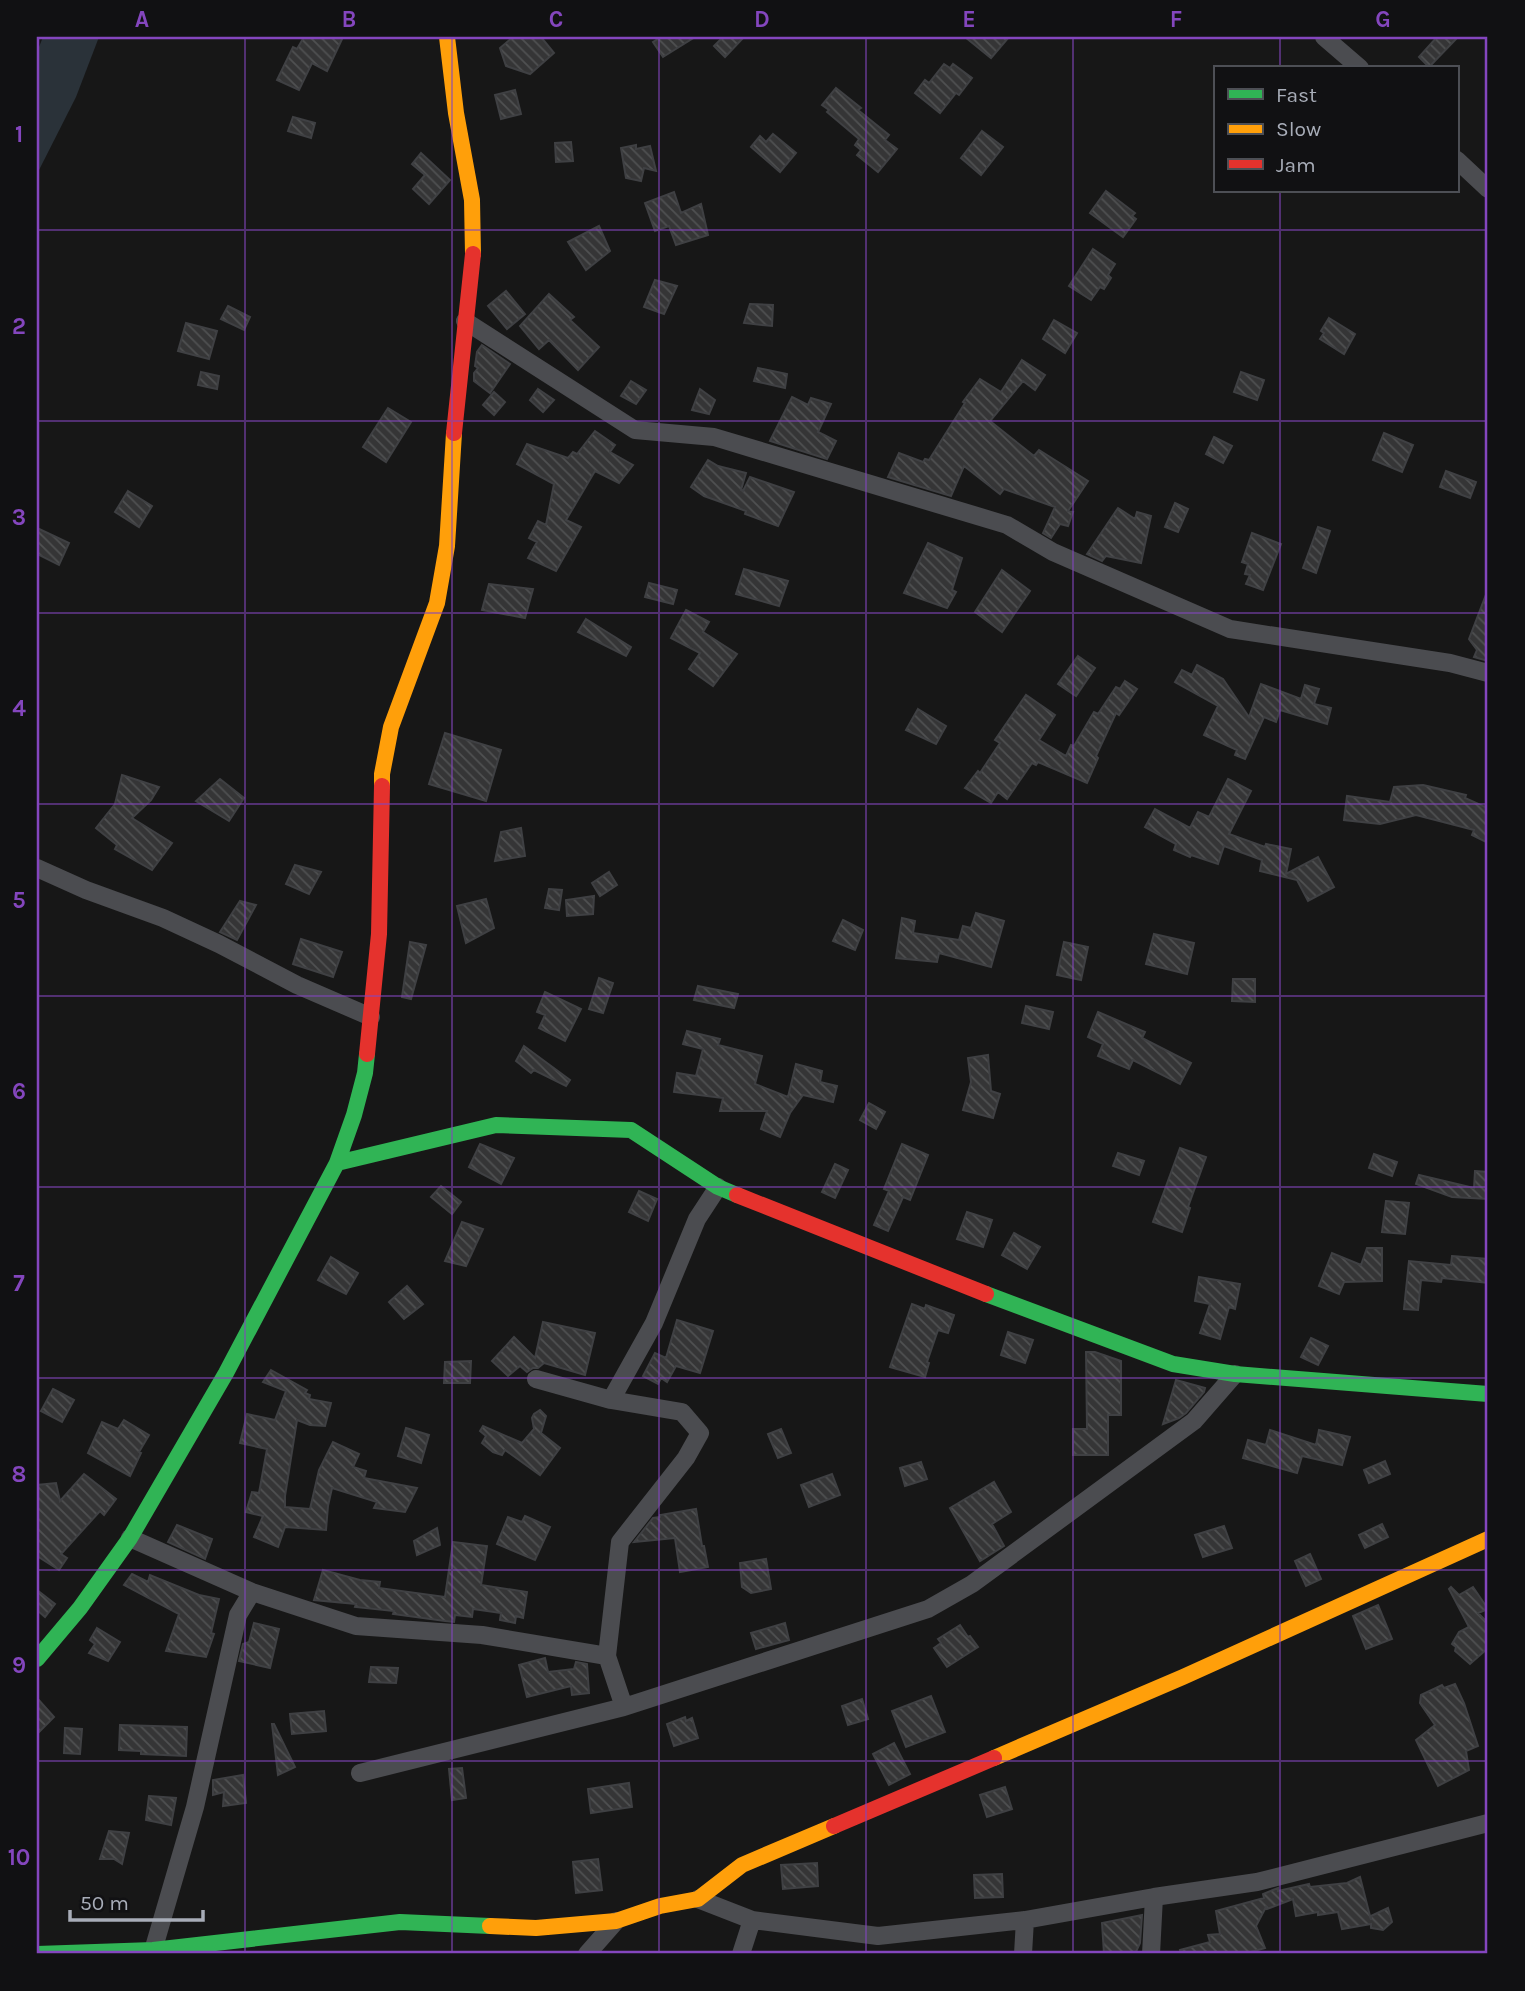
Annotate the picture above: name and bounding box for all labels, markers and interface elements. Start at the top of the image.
text: A [135,6,149,33]
text: B [342,6,356,33]
text: C [549,6,563,33]
text: D [754,6,770,33]
text: E [962,6,976,33]
text: F [1170,6,1182,33]
text: G [1375,6,1391,33]
legend [1214,66,1458,192]
text: Fast [1276,83,1317,107]
text: Slow [1276,117,1321,141]
text: 1 [15,121,23,148]
text: Jam [1276,153,1316,177]
text: 2 [12,313,26,340]
text: 3 [12,504,26,531]
text: 4 [12,695,26,722]
text: 5 [12,887,26,914]
text: 6 [12,1078,26,1105]
text: 7 [13,1270,25,1297]
text: 8 [12,1461,26,1488]
text: 9 [12,1652,26,1679]
text: 10 [8,1844,30,1871]
scale bar [70,1879,203,1923]
text: 50 m [80,1891,129,1915]

